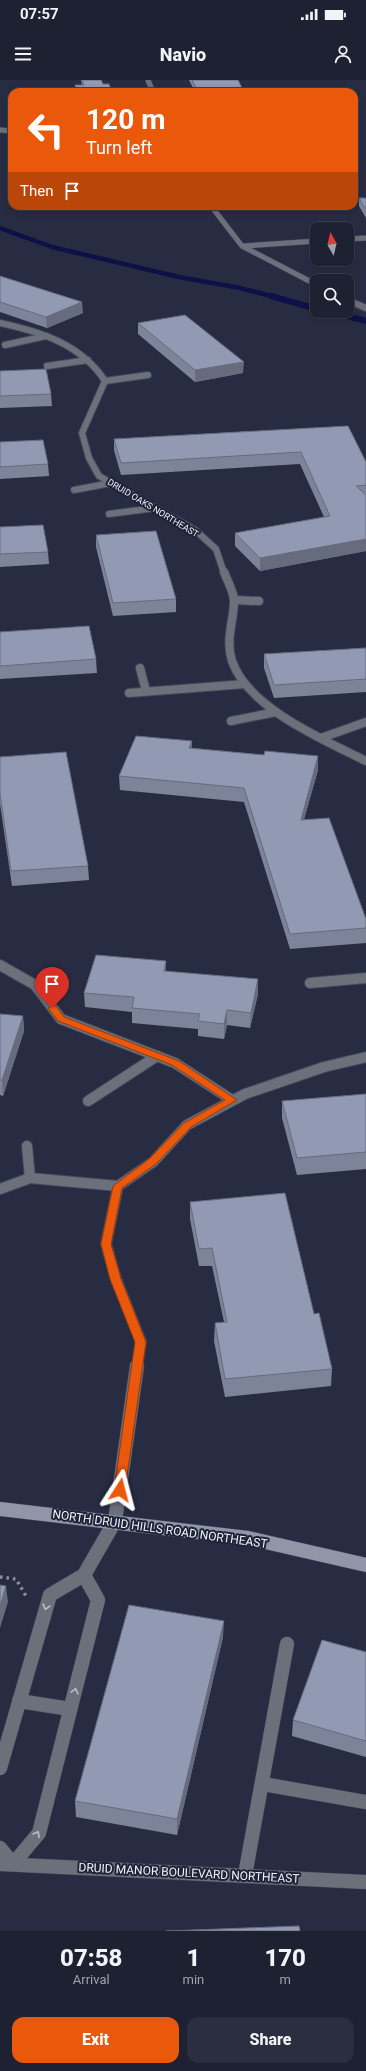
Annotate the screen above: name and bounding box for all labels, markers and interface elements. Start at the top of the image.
text: 07:57 [20,5,59,23]
icon: menu [12,43,34,65]
icon: person [332,43,354,65]
text: Navio [160,44,206,65]
text: 120 m [86,103,165,136]
icon: left [20,104,72,156]
text: Turn left [86,137,152,158]
icon: arrive [61,180,83,202]
text: Then [20,182,53,200]
north arrow [310,222,354,266]
map controls [310,222,354,318]
button: search [310,274,354,318]
street label: DRUID OAKS NORTHEAST [106,477,201,539]
pin [35,967,69,1008]
icon: arrive [41,973,63,995]
position arrow [99,1469,141,1511]
street label: NORTH DRUID HILLS ROAD NORTHEAST [52,1507,268,1551]
one-way arrow [42,1603,51,1610]
one-way arrow [70,1688,78,1694]
one-way arrow [32,1831,39,1838]
street label: DRUID MANOR BOULEVARD NORTHEAST [78,1860,300,1886]
text: 07:58 [60,1944,122,1972]
text: 1 [186,1944,200,1972]
text: 170 [264,1944,306,1972]
text: Arrival [73,1972,110,1987]
text: min [183,1972,204,1987]
text: m [279,1972,291,1987]
button: Exit [12,2017,179,2063]
button: Share [187,2017,354,2063]

